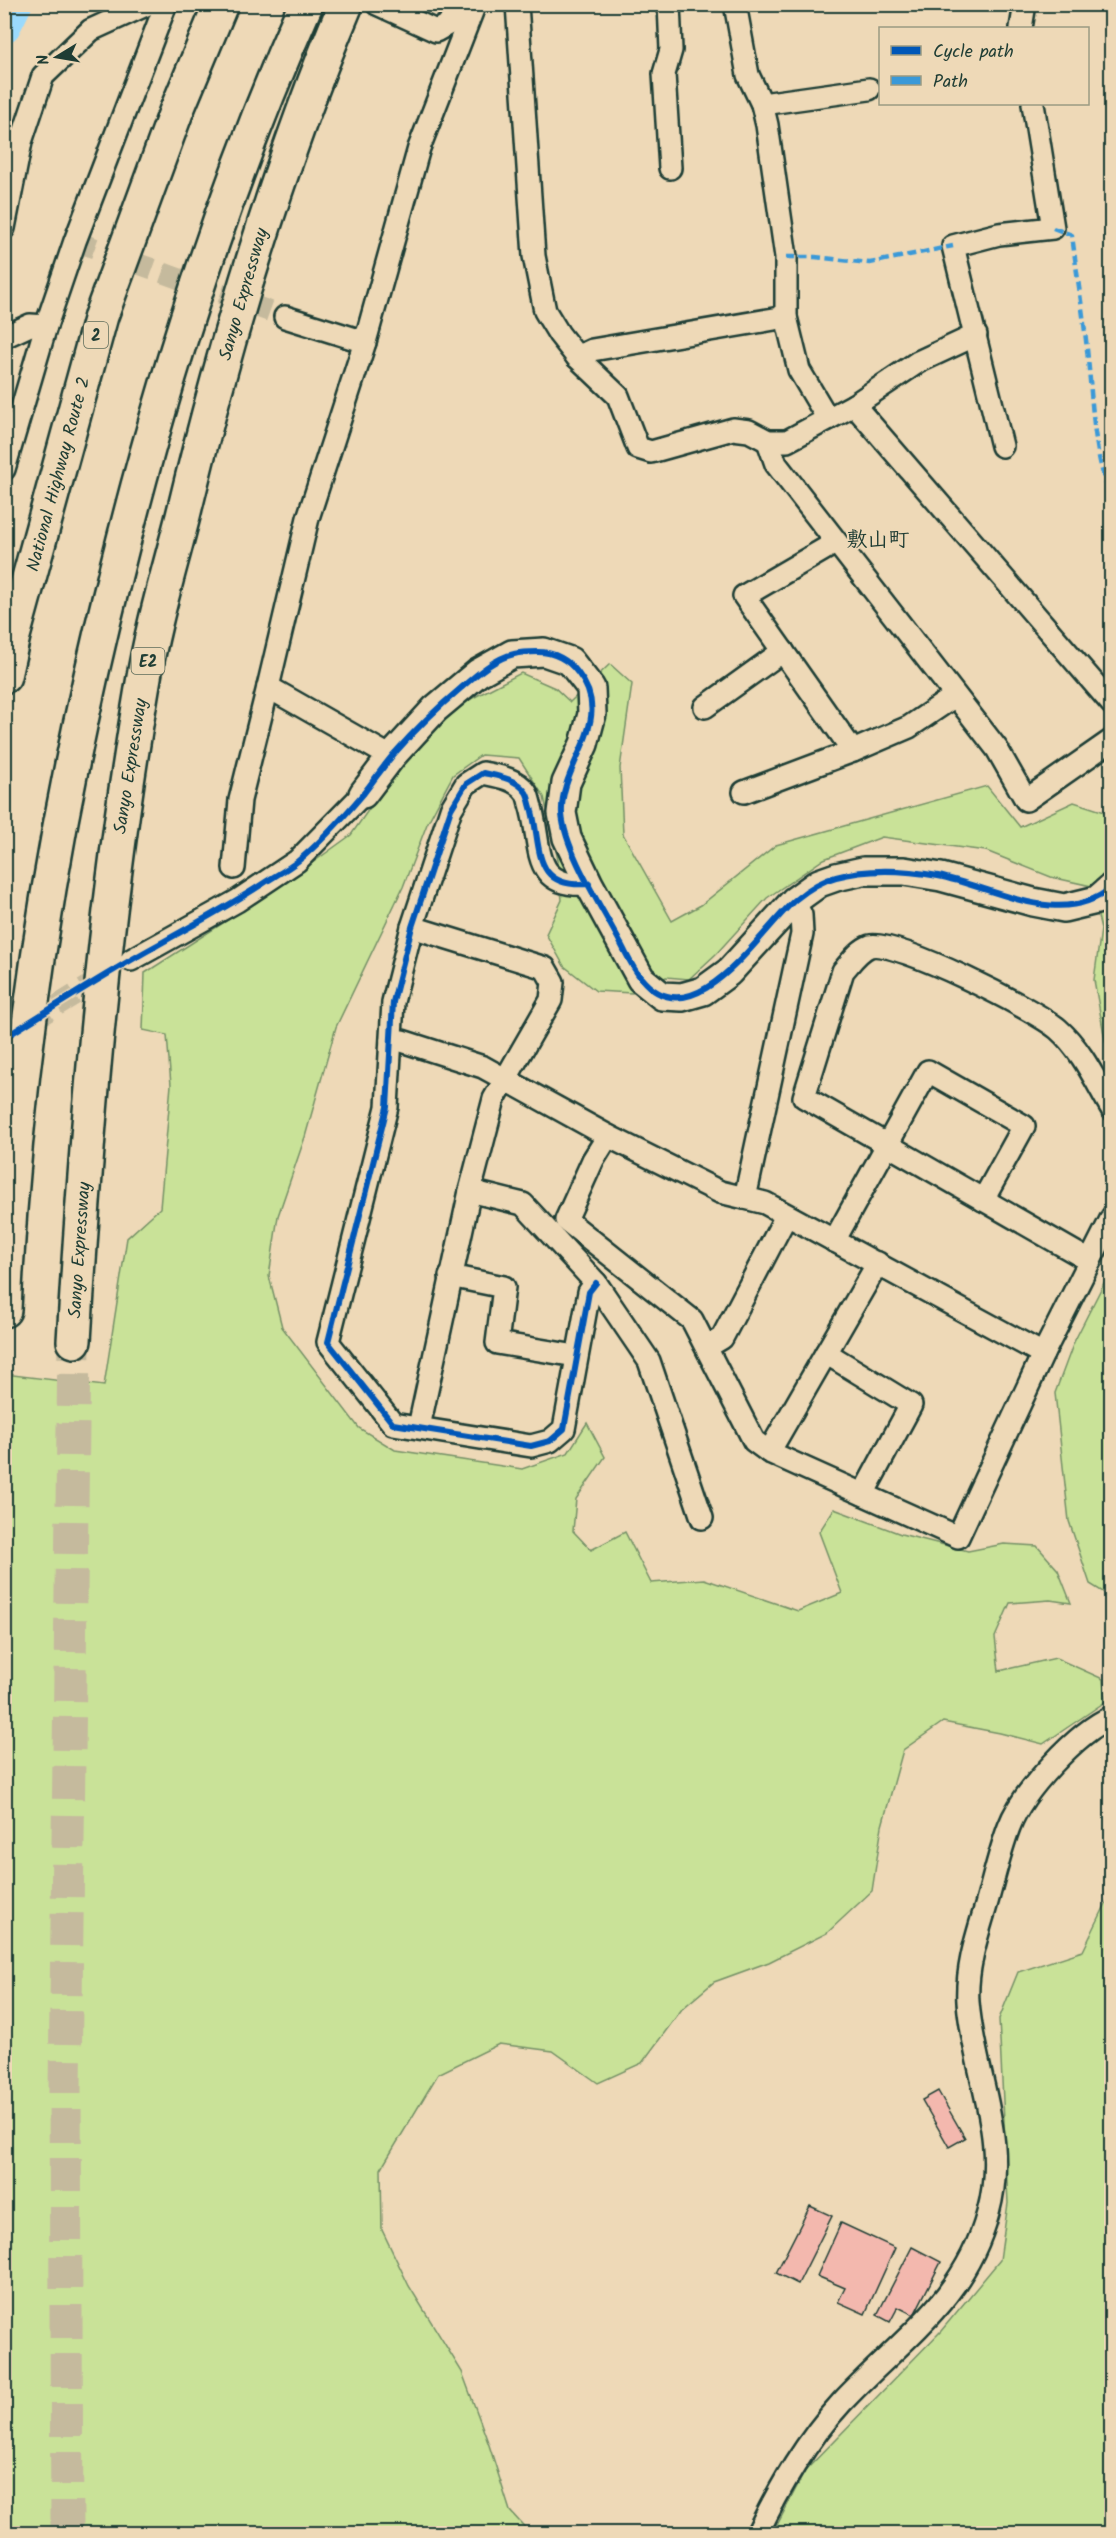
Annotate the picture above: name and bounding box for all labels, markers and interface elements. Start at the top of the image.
north arrow [27,27,87,87]
legend [879,27,1089,105]
text: Cycle path [933,38,1014,67]
text: N [31,52,57,67]
text: Path [933,68,968,97]
street label: Sanyo Expressway [212,224,277,364]
road number: 2 [84,322,108,348]
street label: National Highway Route 2 [19,374,99,575]
district label: 敷山町 [847,524,910,557]
road number: E2 [132,648,164,674]
street label: Sanyo Expressway [106,696,157,836]
street label: Sanyo Expressway [61,1180,100,1319]

